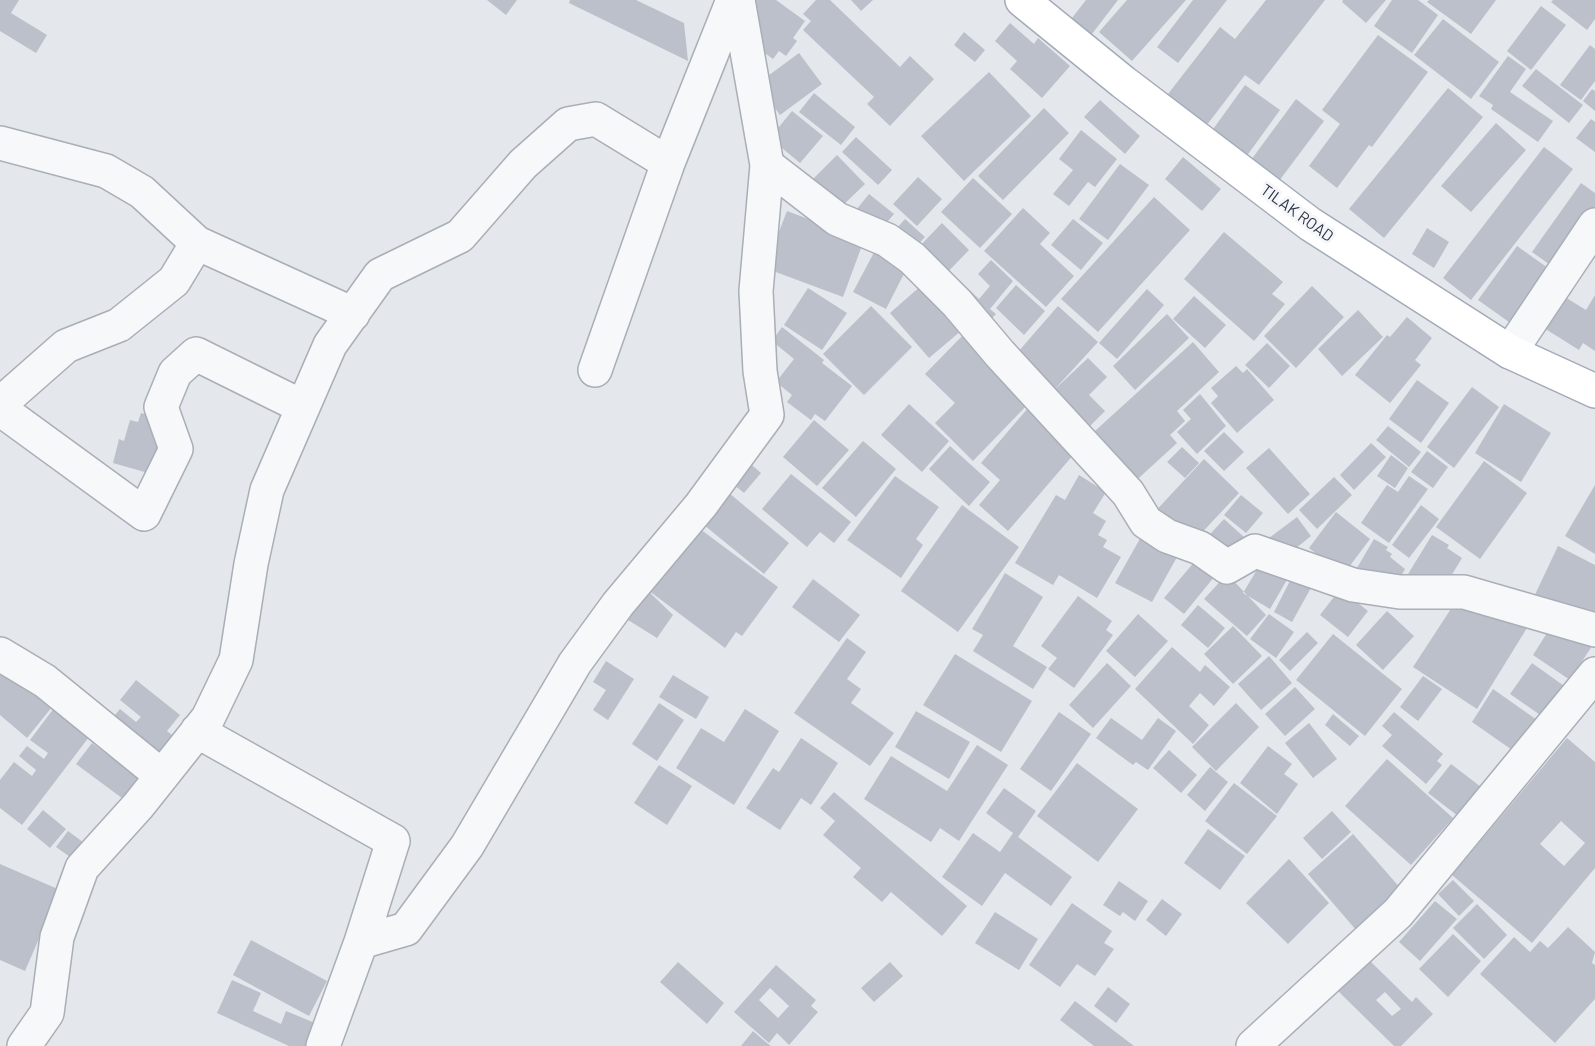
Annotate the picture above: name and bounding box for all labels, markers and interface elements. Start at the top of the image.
street label: TILAK ROAD [1257,180,1337,246]

